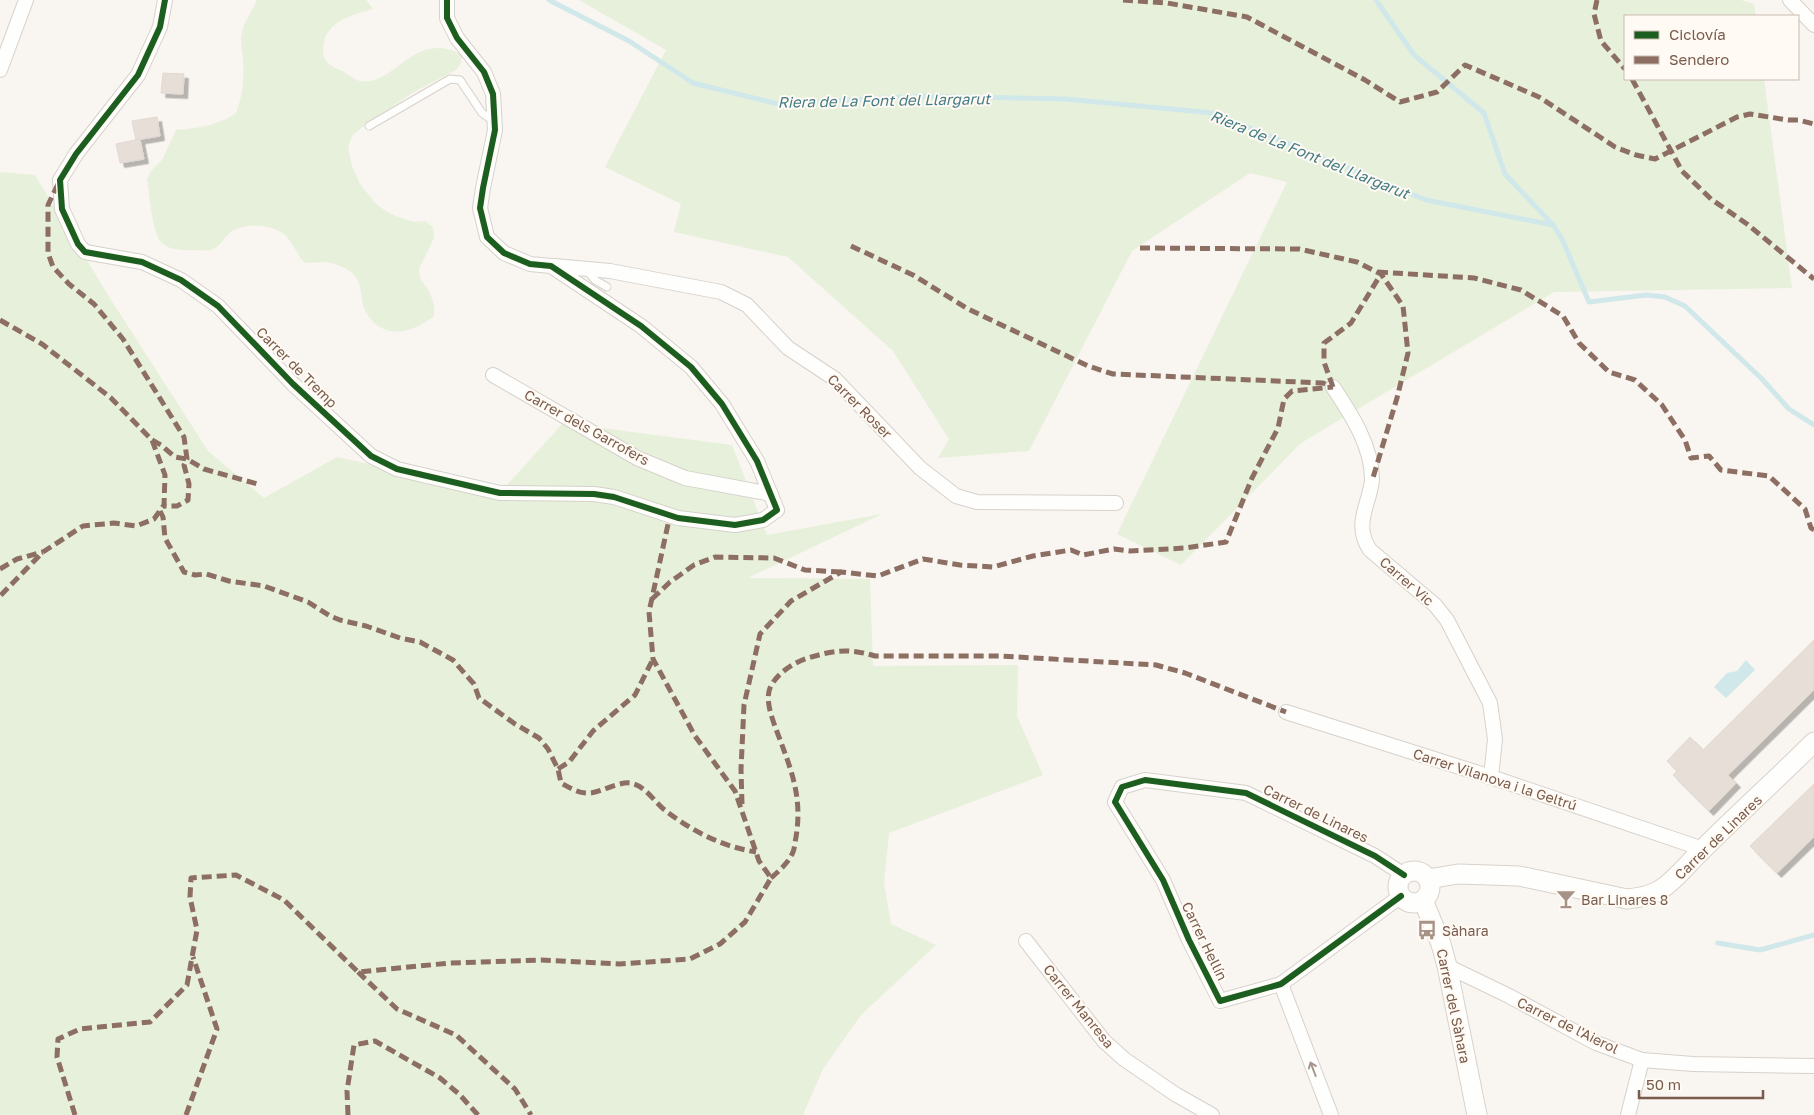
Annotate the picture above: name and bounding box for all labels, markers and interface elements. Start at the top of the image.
legend [1624,15,1799,80]
text: Ciclovía [1669,25,1726,43]
text: Sendero [1669,50,1729,68]
water label: Riera de La Font del Llargarut [778,89,992,112]
water label: Riera de La Font del Llargarut [1208,106,1414,204]
street label: Carrer de Tremp [253,323,341,411]
street label: Carrer Roser [824,370,896,442]
street label: Carrer dels Garrofers [522,386,652,468]
street label: Carrer Vic [1376,553,1438,609]
street label: Carrer Vilanova i la Geltrú [1411,744,1579,814]
street label: Carrer de Linares [1261,780,1371,846]
street label: Carrer de Linares [1671,791,1765,883]
bar icon: Bar Linares 8 [1555,888,1577,910]
place label: Bar Linares 8 [1581,891,1668,908]
street label: Carrer Hellín [1179,899,1231,983]
bus stop icon: Sàhara [1416,919,1438,941]
place label: Sàhara [1442,922,1489,939]
street label: Carrer del Sàhara [1434,947,1474,1065]
street label: Carrer Manresa [1040,961,1118,1051]
street label: Carrer de l'Aierol [1514,993,1622,1057]
one-way arrow [1308,1062,1317,1078]
scale bar [1639,1068,1763,1100]
text: 50 m [1646,1075,1681,1093]

